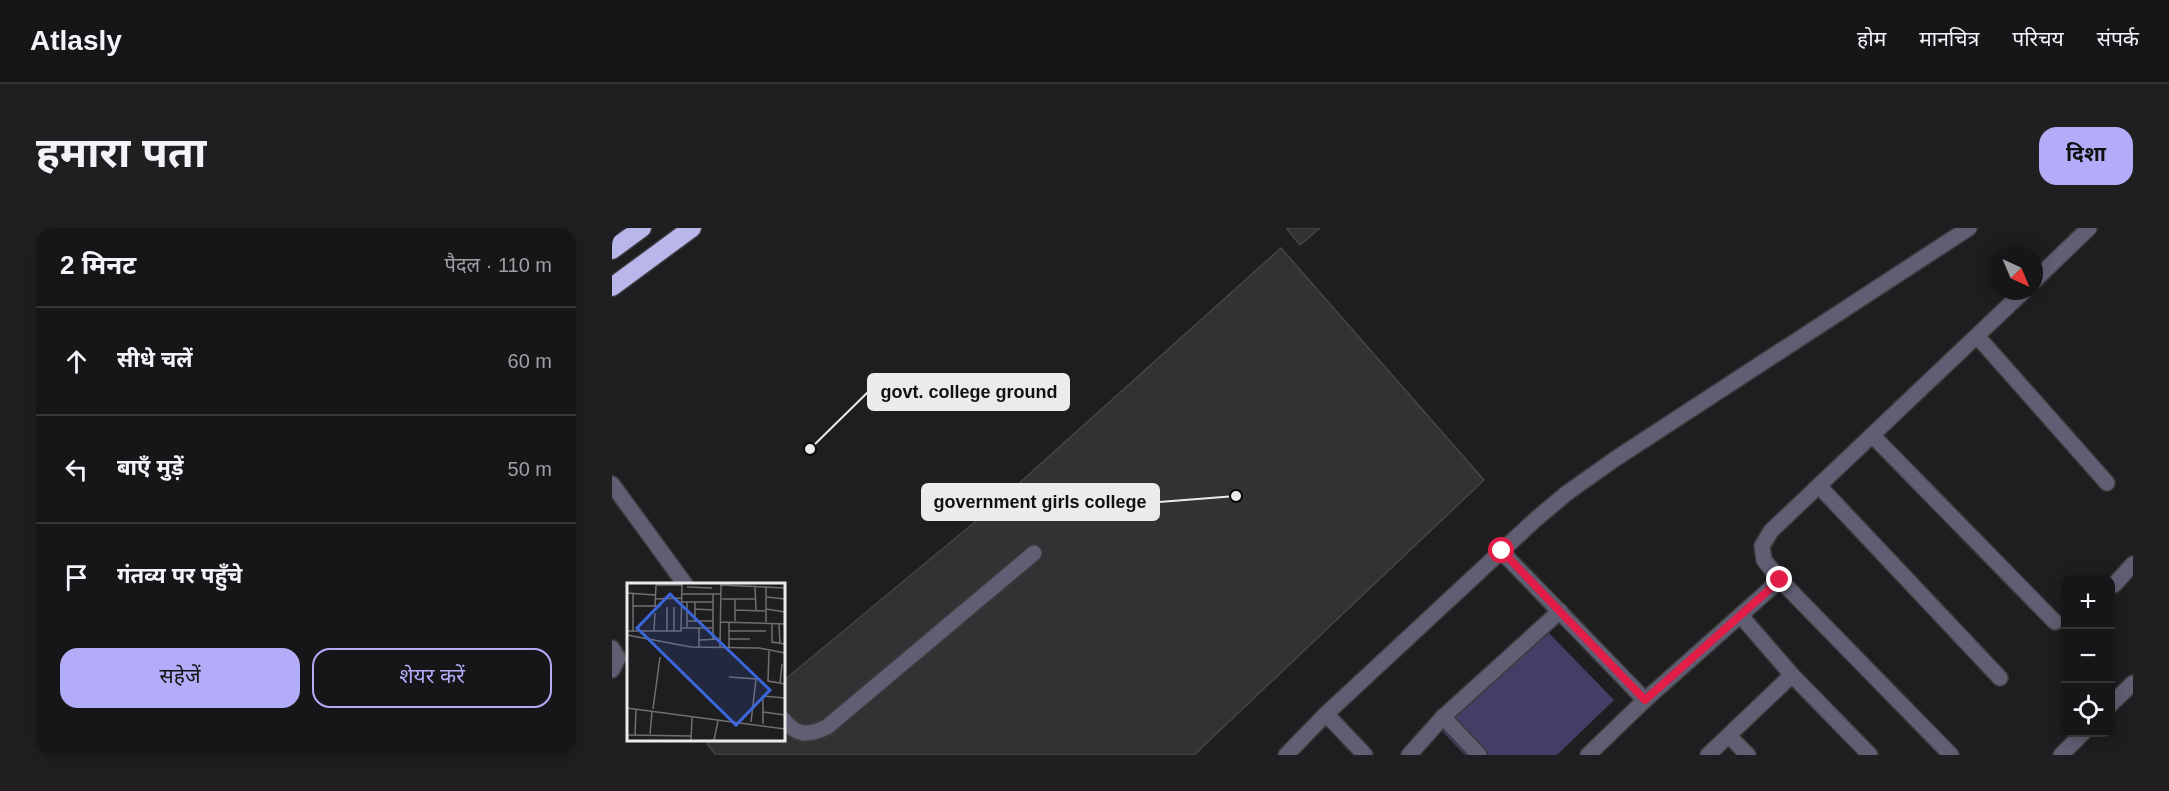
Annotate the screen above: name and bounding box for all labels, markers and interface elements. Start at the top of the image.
text: Atlasly [30,25,122,56]
text: होम [1857,27,1886,50]
text: मानचित्र [1919,27,1979,50]
text: परिचय [2012,27,2064,50]
text: संपर्क [2097,27,2139,50]
button: दिशा [2039,127,2133,185]
text: हमारा पता [36,129,206,176]
north arrow [1989,246,2043,300]
text: 2 मिनट [60,250,136,280]
text: पैदल · 110 m [445,254,552,276]
icon: ahead [60,345,93,378]
text: सीधे चलें [117,347,192,372]
text: 60 m [508,350,552,372]
callout: govt. college ground [868,374,1069,410]
text: govt. college ground [880,382,1058,402]
icon: left [60,453,93,486]
text: बाएँ मुड़ें [117,455,183,480]
text: 50 m [508,458,552,480]
callout: government girls college [922,484,1159,520]
text: government girls college [933,492,1147,512]
route start [1488,537,1514,563]
icon: arrive [60,561,93,594]
text: गंतव्य पर पहुँचे [117,563,242,588]
route end [1766,566,1792,592]
map controls [2061,575,2115,737]
button: + [2061,575,2115,629]
inset map [627,583,784,740]
button: − [2061,629,2115,683]
button: सहेजें [60,648,300,708]
button: शेयर करें [312,648,552,708]
button: locate [2061,683,2115,737]

